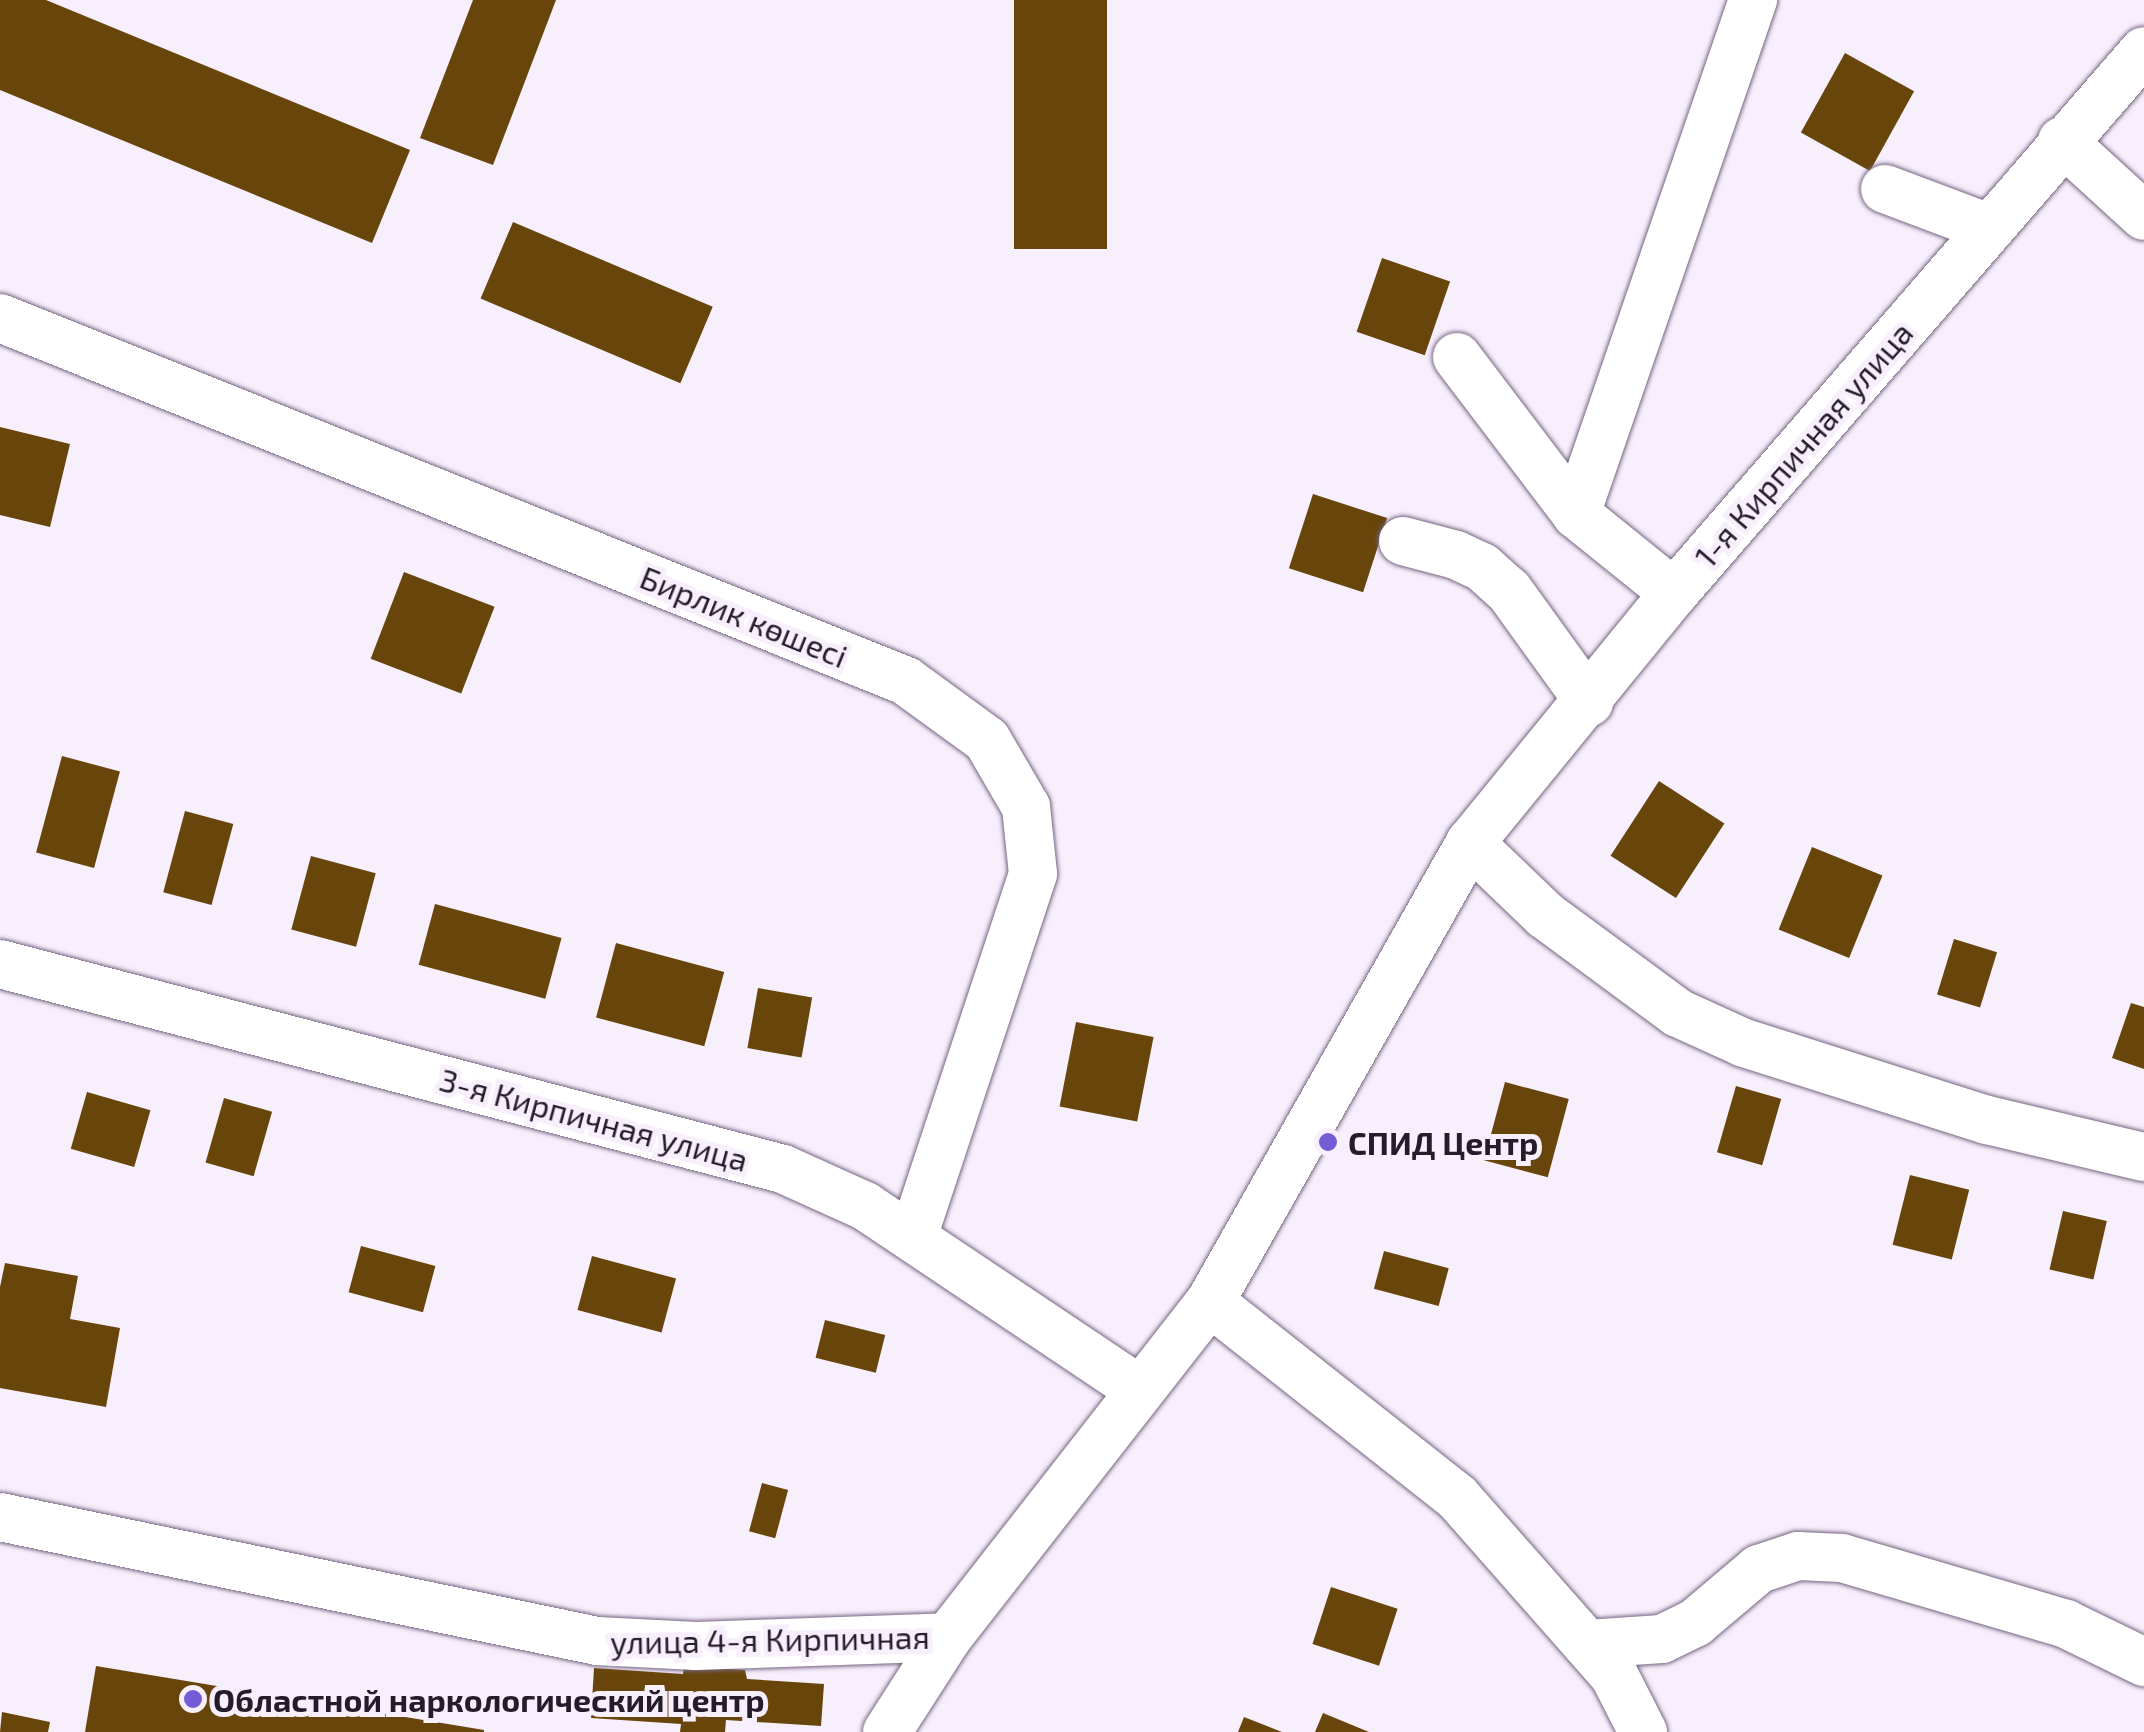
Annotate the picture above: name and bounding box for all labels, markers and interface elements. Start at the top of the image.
street label: 1-я Кирпичная улица [1686,313,1920,575]
street label: Бирлик көшесі [635,557,853,675]
street label: 3-я Кирпичная улица [436,1059,752,1179]
place label: СПИД Центр [1348,1123,1538,1161]
marker: СПИД Центр [1317,1131,1339,1153]
street label: улица 4-я Кирпичная [610,1617,930,1661]
place label: Областной наркологический центр [213,1680,765,1718]
marker: Областной наркологический центр [182,1688,204,1710]

